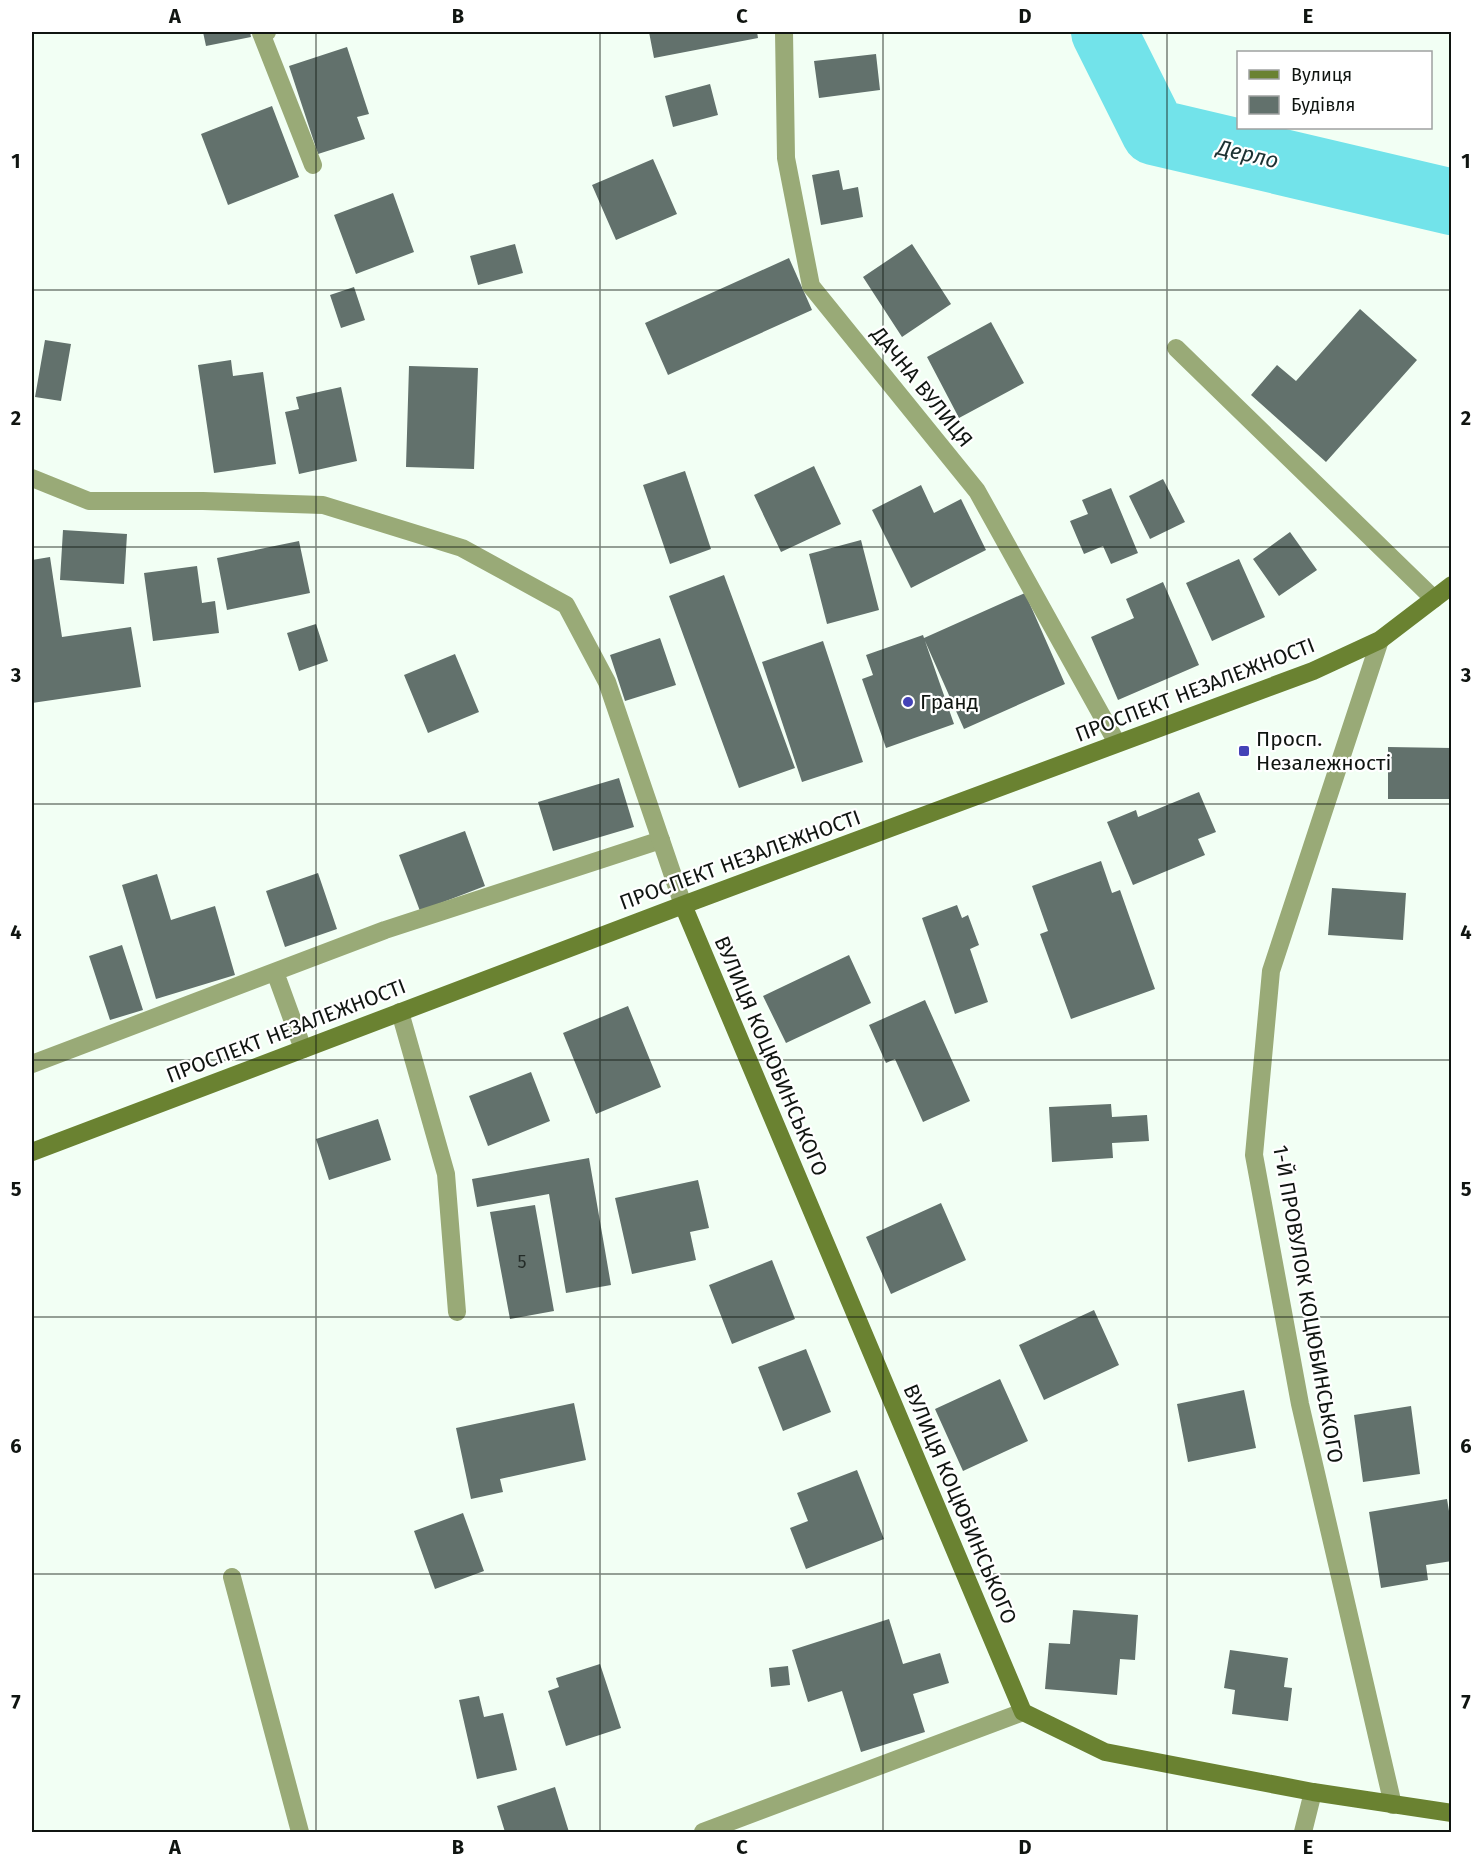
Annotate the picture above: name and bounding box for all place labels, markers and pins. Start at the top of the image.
place label: Гранд [920,689,979,715]
marker: Гранд [901,695,915,709]
place label: Просп. Незалежності [1256,726,1392,776]
marker: Просп. Незалежності [1237,744,1251,758]

